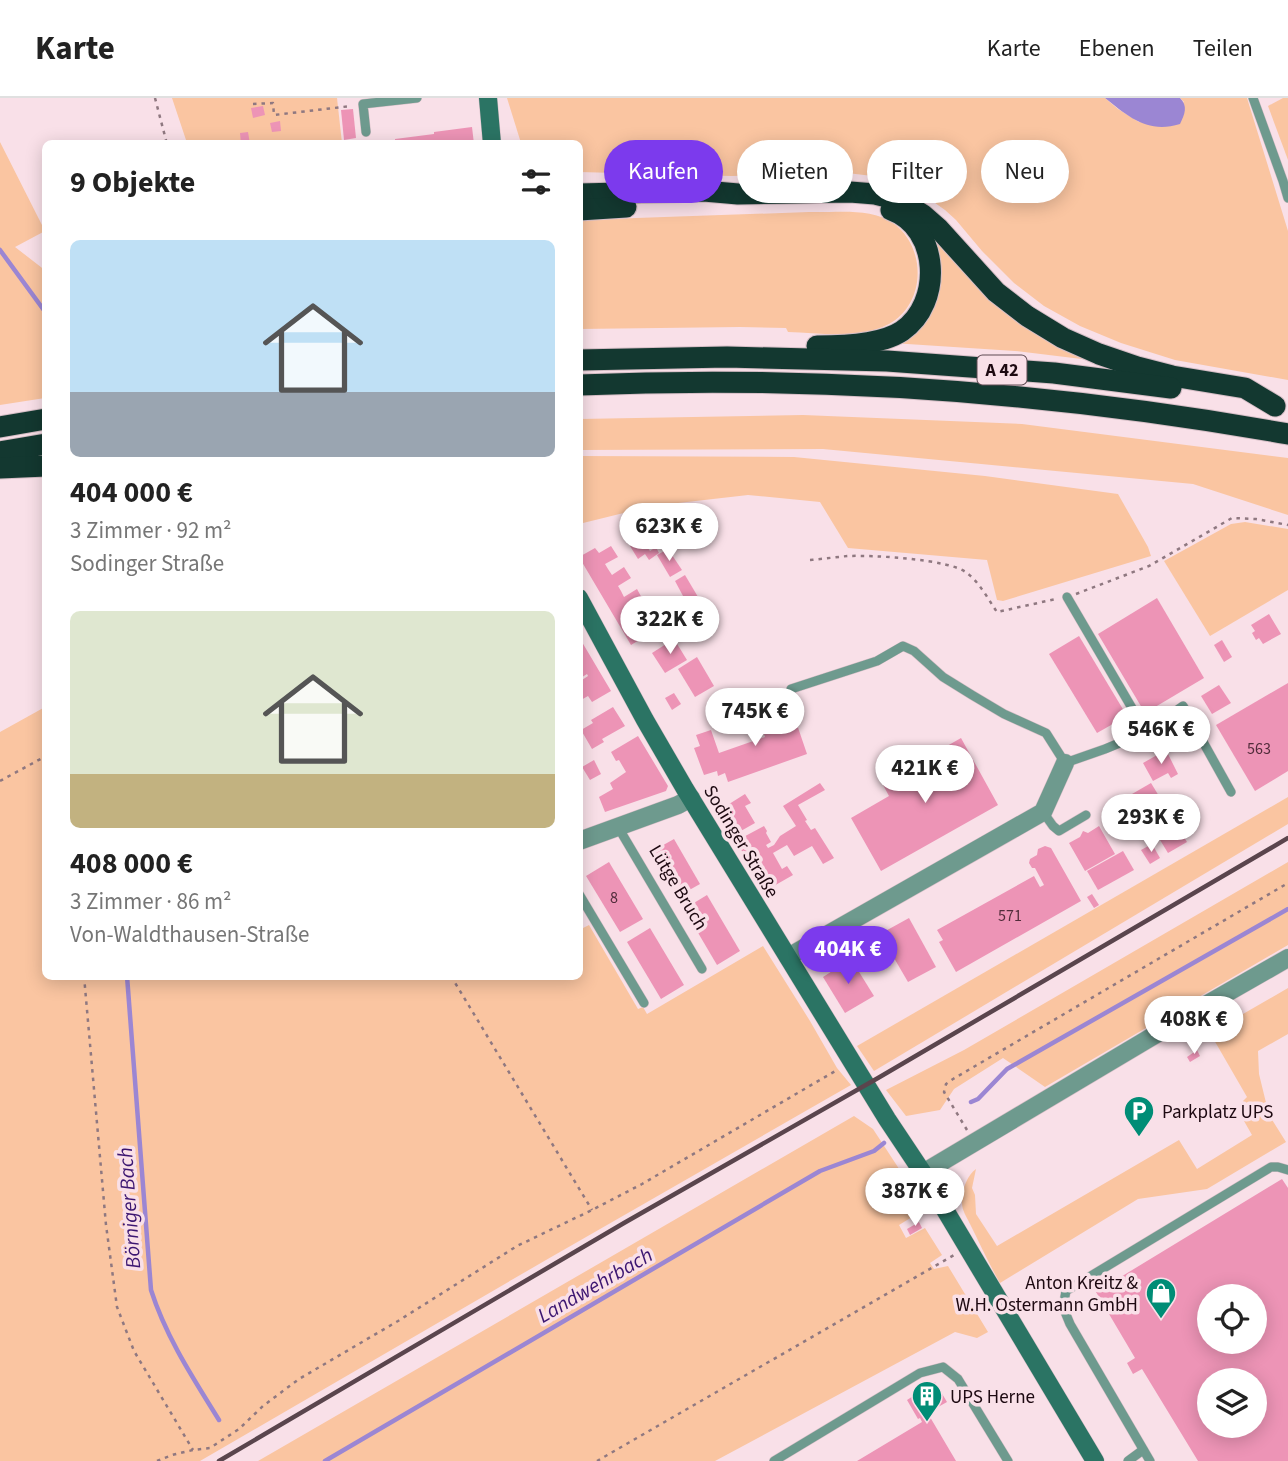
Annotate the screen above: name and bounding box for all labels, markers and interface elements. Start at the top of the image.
text: Karte [35,25,115,72]
text: Karte [987,31,1041,66]
text: Ebenen [1079,31,1155,66]
text: Teilen [1193,31,1253,66]
chip: Kaufen [604,140,723,203]
chip: Mieten [737,140,853,203]
chip: Filter [867,140,967,203]
chip: Neu [981,140,1069,203]
text: 9 Objekte [70,161,195,204]
icon: filters [517,163,555,201]
icon: home [250,285,376,411]
road number: A 42 [978,356,1026,384]
text: 404 000 € [70,471,193,514]
pin: 623K € [612,504,726,563]
text: 623K € [635,509,703,542]
text: 3 Zimmer · 92 m² [70,514,232,547]
text: Sodinger Straße [70,547,224,580]
pin: 322K € [613,596,727,656]
text: 322K € [636,602,704,635]
icon: home [250,656,376,782]
pin: 745K € [698,688,812,748]
text: 745K € [721,694,789,727]
pin: 546K € [1104,706,1218,766]
text: 546K € [1127,712,1195,745]
house number: 563 [1247,738,1271,760]
pin: 421K € [868,746,982,805]
text: 421K € [891,751,959,784]
street label: Sodinger Straße [696,780,785,903]
pin: 293K € [1094,794,1208,854]
text: 293K € [1117,800,1185,833]
street label: Lütge Bruch [642,840,714,936]
text: 408 000 € [70,842,193,885]
text: 3 Zimmer · 86 m² [70,885,232,918]
house number: 8 [610,887,618,909]
house number: 571 [998,905,1022,927]
text: Von-Waldthausen-Straße [70,918,309,951]
pin: 404K € [791,926,905,986]
text: 404K € [814,932,882,965]
pin: 408K € [1137,996,1251,1056]
text: 408K € [1160,1002,1228,1035]
parking icon: Parkplatz UPS [1122,1094,1156,1138]
place label: Parkplatz UPS [1162,1099,1274,1126]
water label: Börniger Bach [110,1146,148,1270]
pin: 387K € [858,1168,972,1228]
text: 387K € [881,1174,949,1207]
water label: Landwehrbach [532,1240,658,1330]
place label: Anton Kreitz & W.H. Ostermann GmbH [955,1270,1138,1319]
shop icon: Anton Kreitz & W.H. Ostermann GmbH [1144,1276,1178,1320]
map controls [1197,1284,1267,1438]
button: locate [1197,1284,1267,1354]
button: layers [1197,1368,1267,1438]
building icon: UPS Herne [910,1379,944,1423]
place label: UPS Herne [950,1384,1035,1411]

